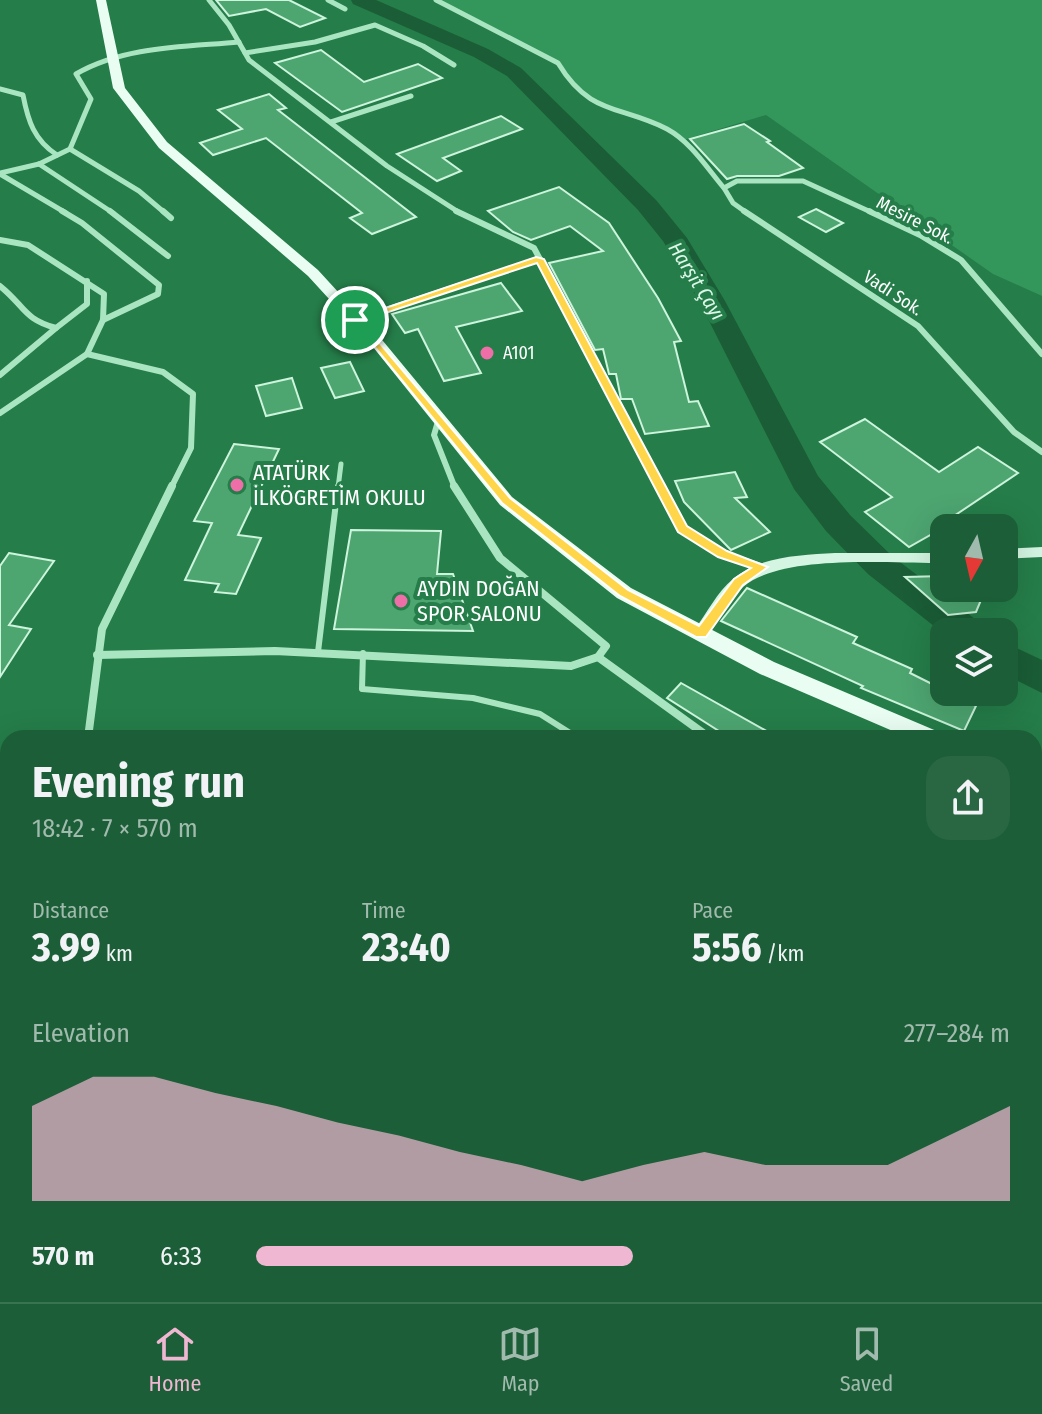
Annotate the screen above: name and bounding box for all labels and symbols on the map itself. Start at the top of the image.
street label: Mesire Sok. [873,191,957,249]
water label: Harşit Çayı [664,237,730,325]
street label: Vadi Sok. [859,266,927,320]
pin [321,286,389,354]
place label: A101 [503,342,535,364]
marker: A101 [478,344,496,362]
place label: ATATÜRK İLKÖGRETİM OKULU [253,459,426,511]
marker: ATATÜRK İLKÖGRETİM OKULU [228,476,246,494]
north arrow [930,514,1018,602]
place label: AYDIN DOĞAN SPOR SALONU [417,575,542,627]
marker: AYDIN DOĞAN SPOR SALONU [392,592,410,610]

